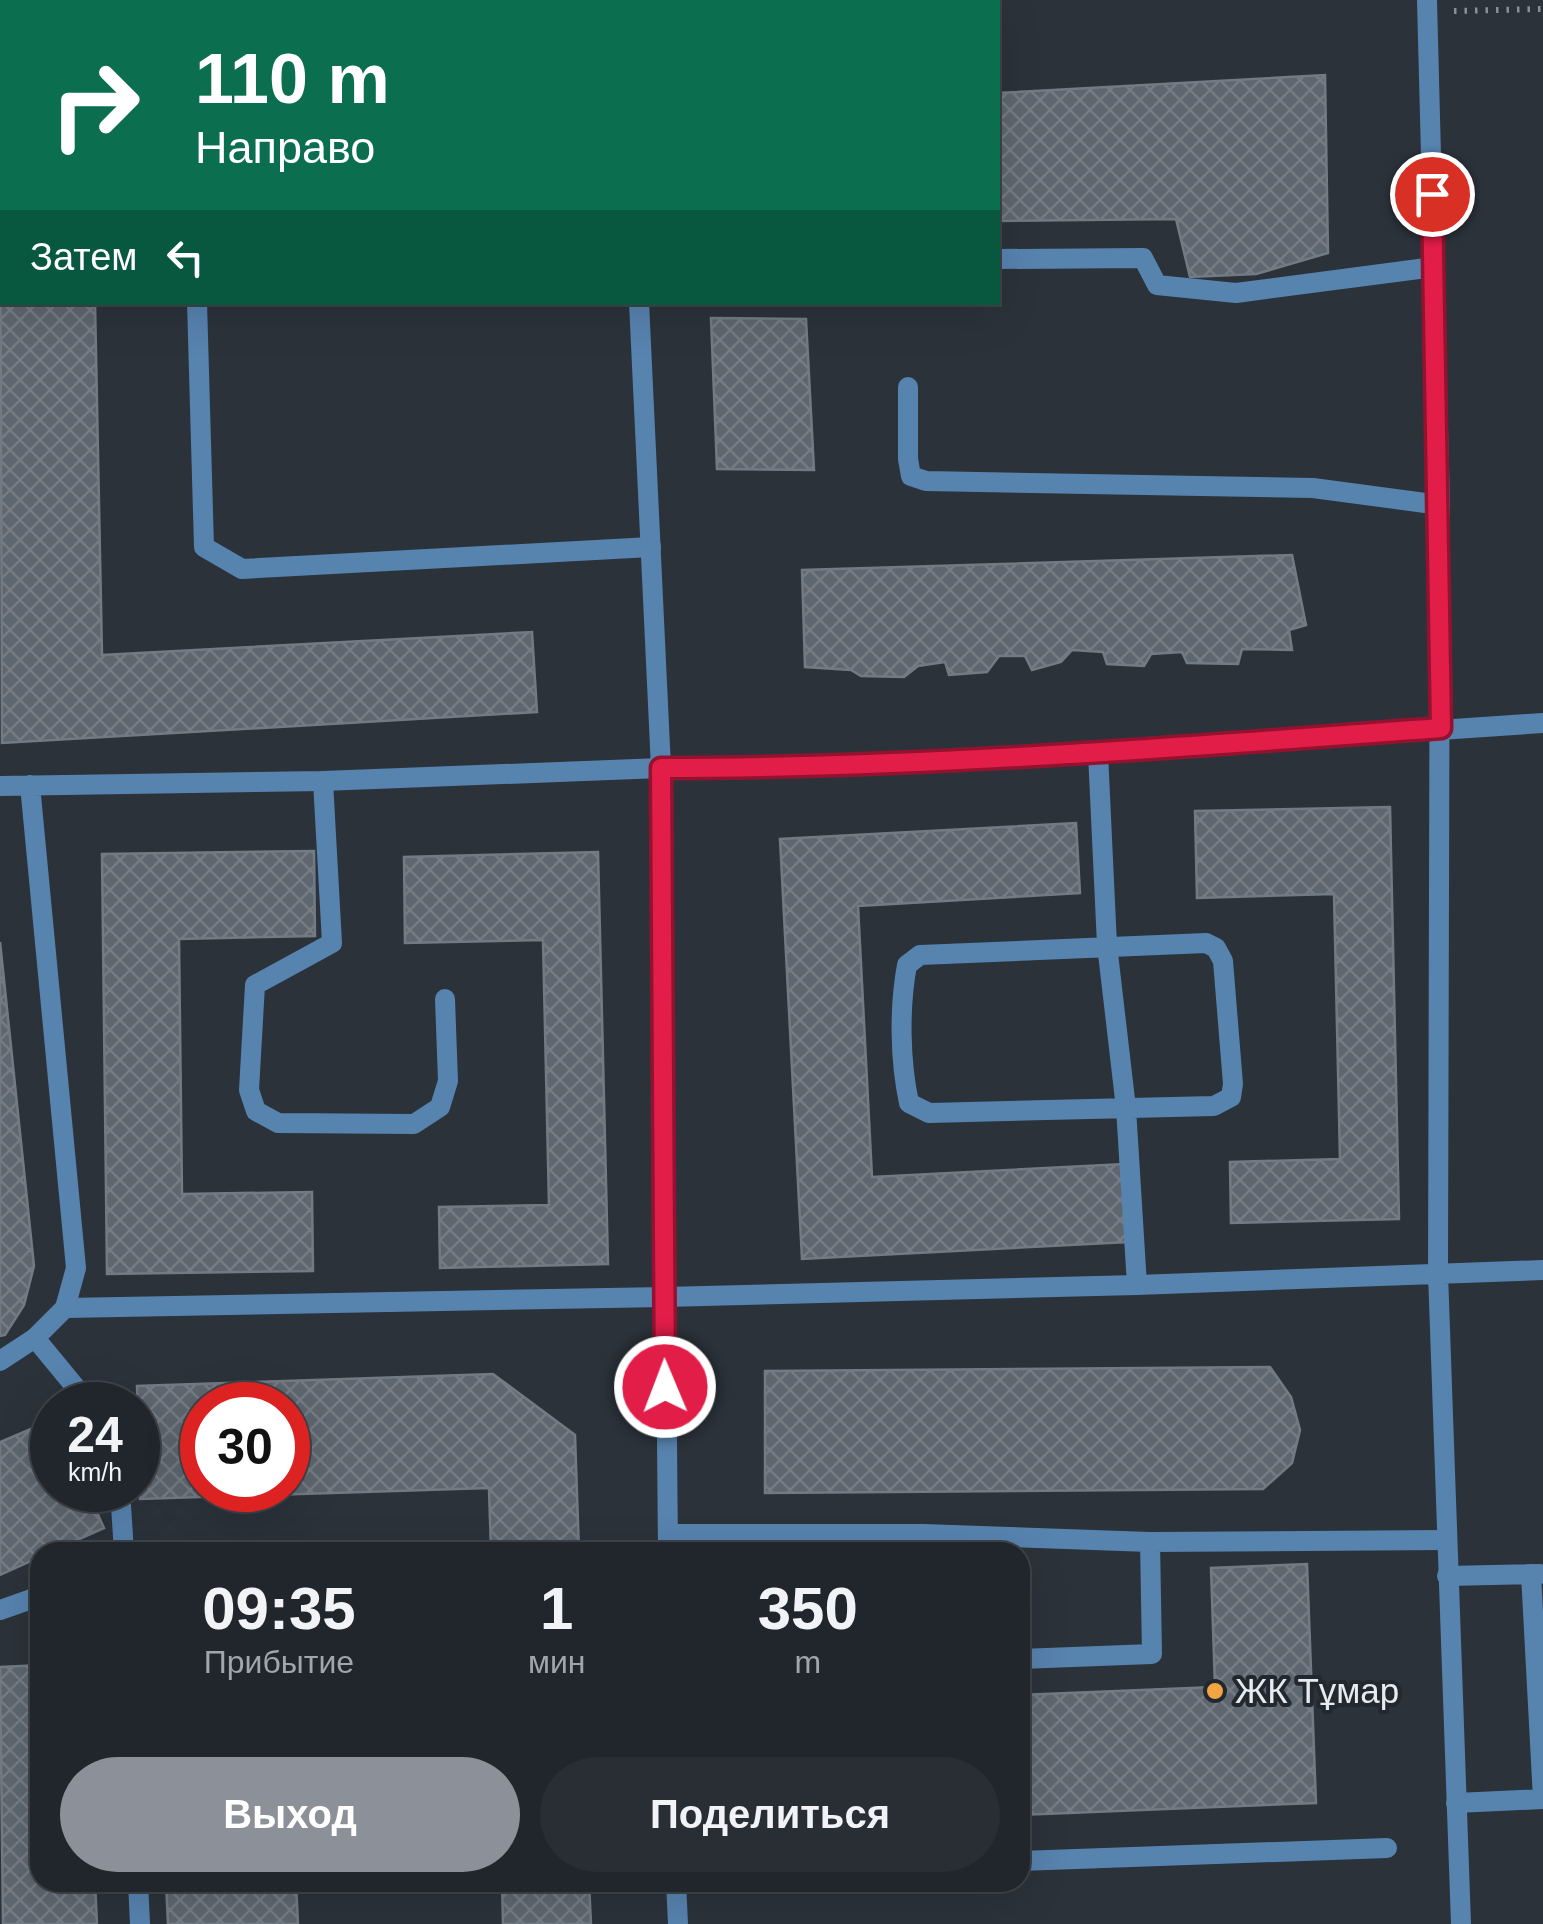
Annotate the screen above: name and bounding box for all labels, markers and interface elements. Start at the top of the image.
icon: right [30,40,160,170]
text: 110 m [195,40,390,118]
text: Направо [195,122,375,173]
pin [1390,152,1475,237]
icon: arrive [1405,167,1460,222]
icon: left [158,230,213,285]
text: Затем [30,236,138,278]
position arrow [613,1335,717,1439]
speed limit sign: 30 [180,1382,310,1512]
text: 24 [67,1407,123,1463]
text: km/h [68,1458,122,1486]
text: 09:35 [202,1575,356,1642]
text: 1 [540,1575,573,1642]
text: 350 [758,1575,858,1642]
text: Прибытие [204,1644,354,1680]
text: мин [528,1644,585,1680]
text: m [794,1644,821,1680]
place label: ЖК Тұмар [1235,1671,1399,1710]
marker: ЖК Тұмар [1204,1680,1226,1702]
button: Выход [60,1757,520,1872]
button: Поделиться [540,1757,1000,1872]

